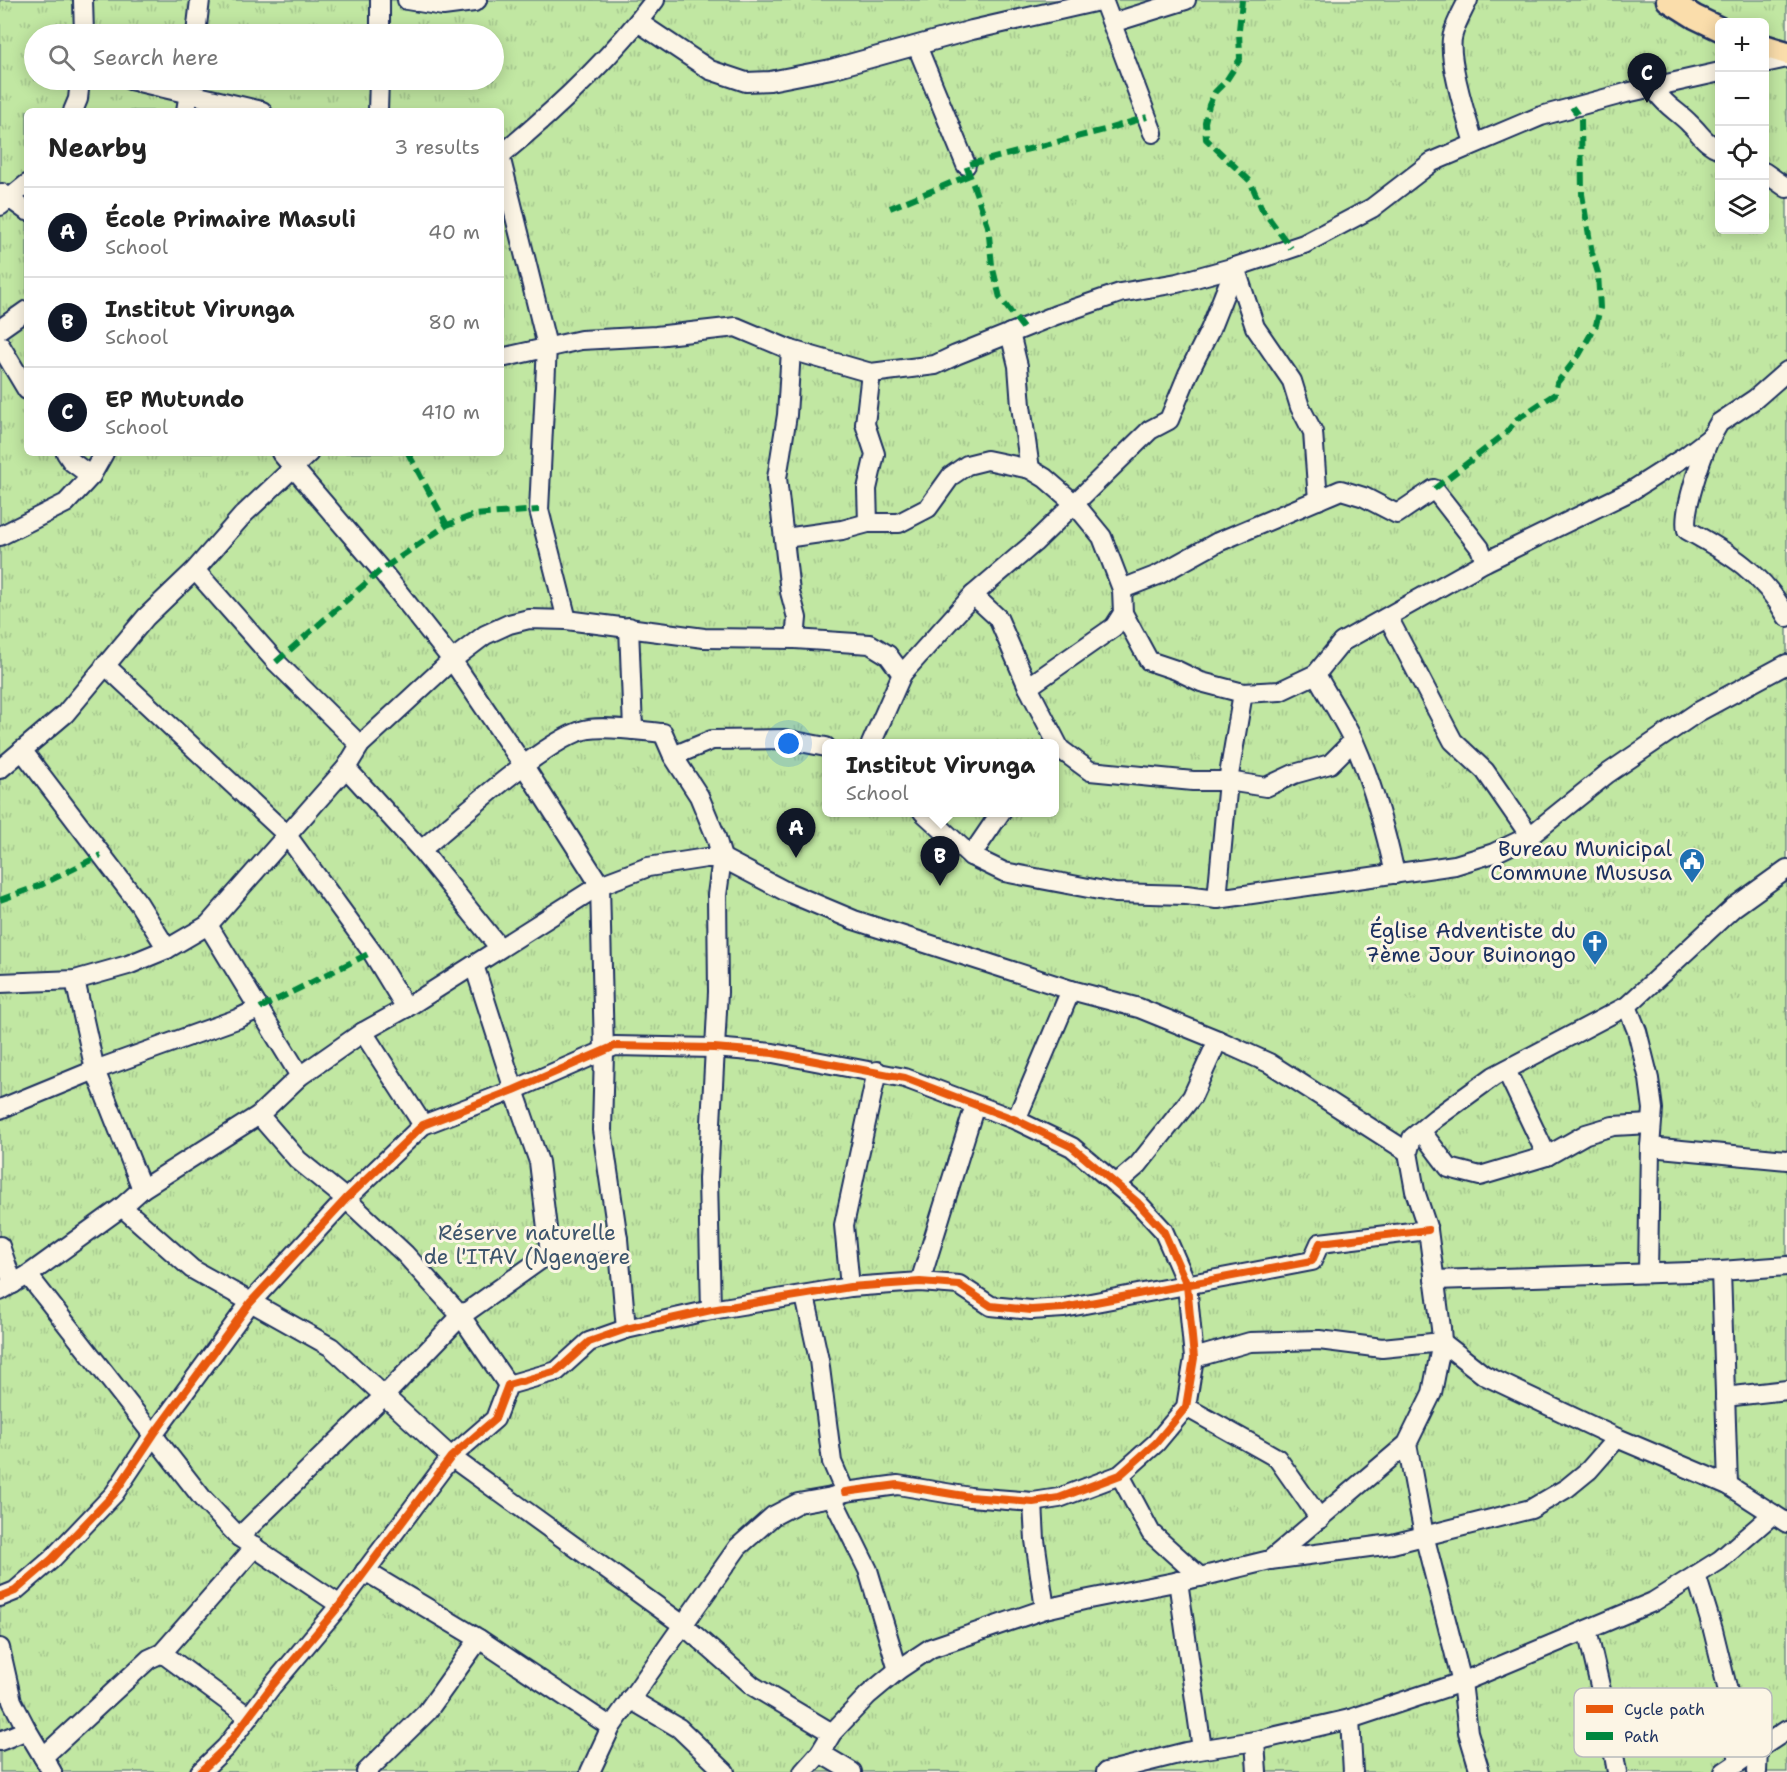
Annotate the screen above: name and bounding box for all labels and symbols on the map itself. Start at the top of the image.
pin: C [1628,54,1666,103]
your location [774,729,803,758]
pin: A [776,808,816,858]
place label: Bureau Municipal Commune Mususa [1490,835,1673,887]
pin: B [920,836,960,886]
public building icon: Bureau Municipal Commune Mususa [1677,846,1707,884]
place label: Église Adventiste du 7ème Jour Buinongo [1365,916,1576,969]
church icon: Église Adventiste du 7ème Jour Buinongo [1580,928,1610,966]
park label: Réserve naturelle de l'ITAV (Ngengere [424,1219,630,1271]
legend [1574,1688,1772,1757]
text: Cycle path [1624,1699,1705,1720]
text: Path [1624,1726,1659,1747]

